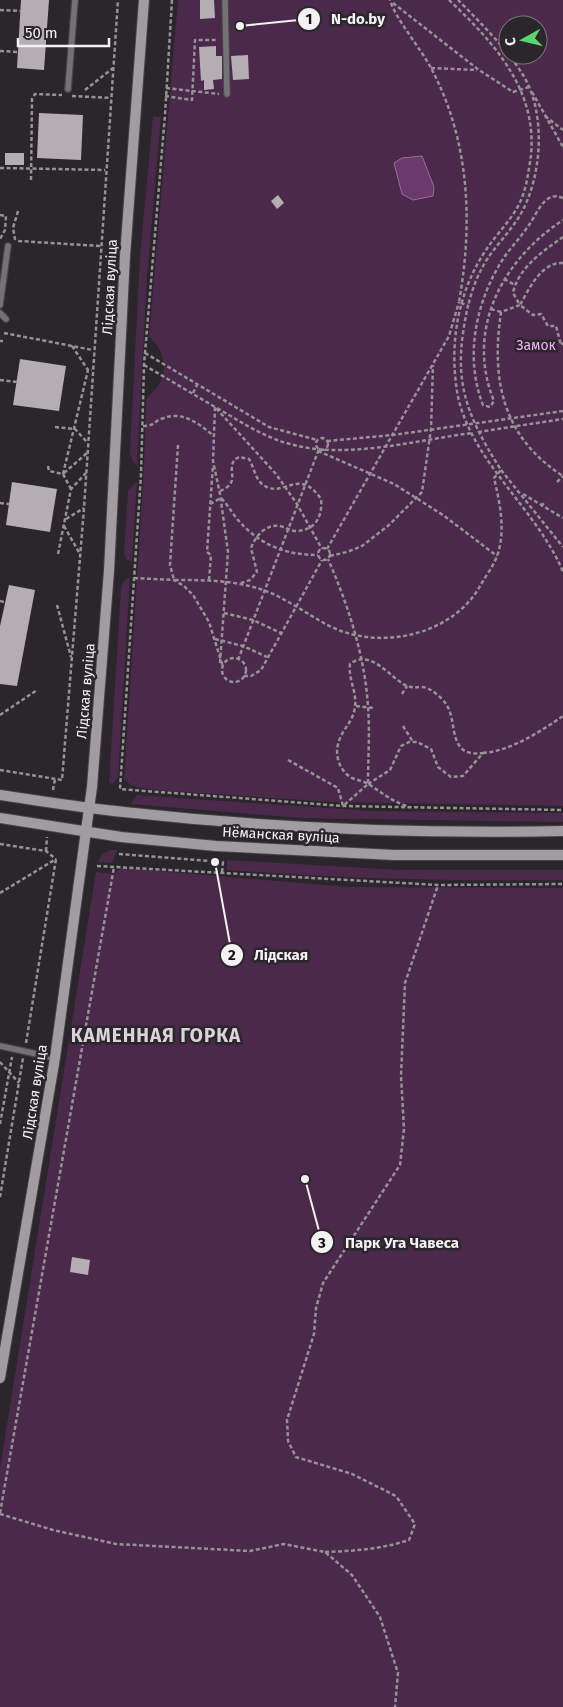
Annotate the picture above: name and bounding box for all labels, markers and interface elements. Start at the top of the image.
callout: N-do.by [296,4,395,34]
text: 1 [306,10,312,28]
text: N-do.by [331,10,385,28]
scale bar [18,15,109,47]
north arrow [498,15,548,65]
text: 50 m [25,24,58,42]
text: С [502,37,520,47]
street label: Лідская вуліца [99,239,121,335]
park label: Замок [516,337,557,354]
street label: Лідская вуліца [73,642,99,740]
street label: Нёманская вуліца [222,823,340,847]
callout: Лідская [219,940,318,970]
text: 2 [228,946,236,964]
text: Лідская [254,946,308,964]
district label: КАМЕННАЯ ГОРКА [71,1024,241,1047]
street label: Лідская вуліца [19,1043,51,1141]
callout: Парк Уга Чавеса [310,1227,469,1257]
text: 3 [317,1234,326,1252]
text: Парк Уга Чавеса [345,1234,459,1252]

